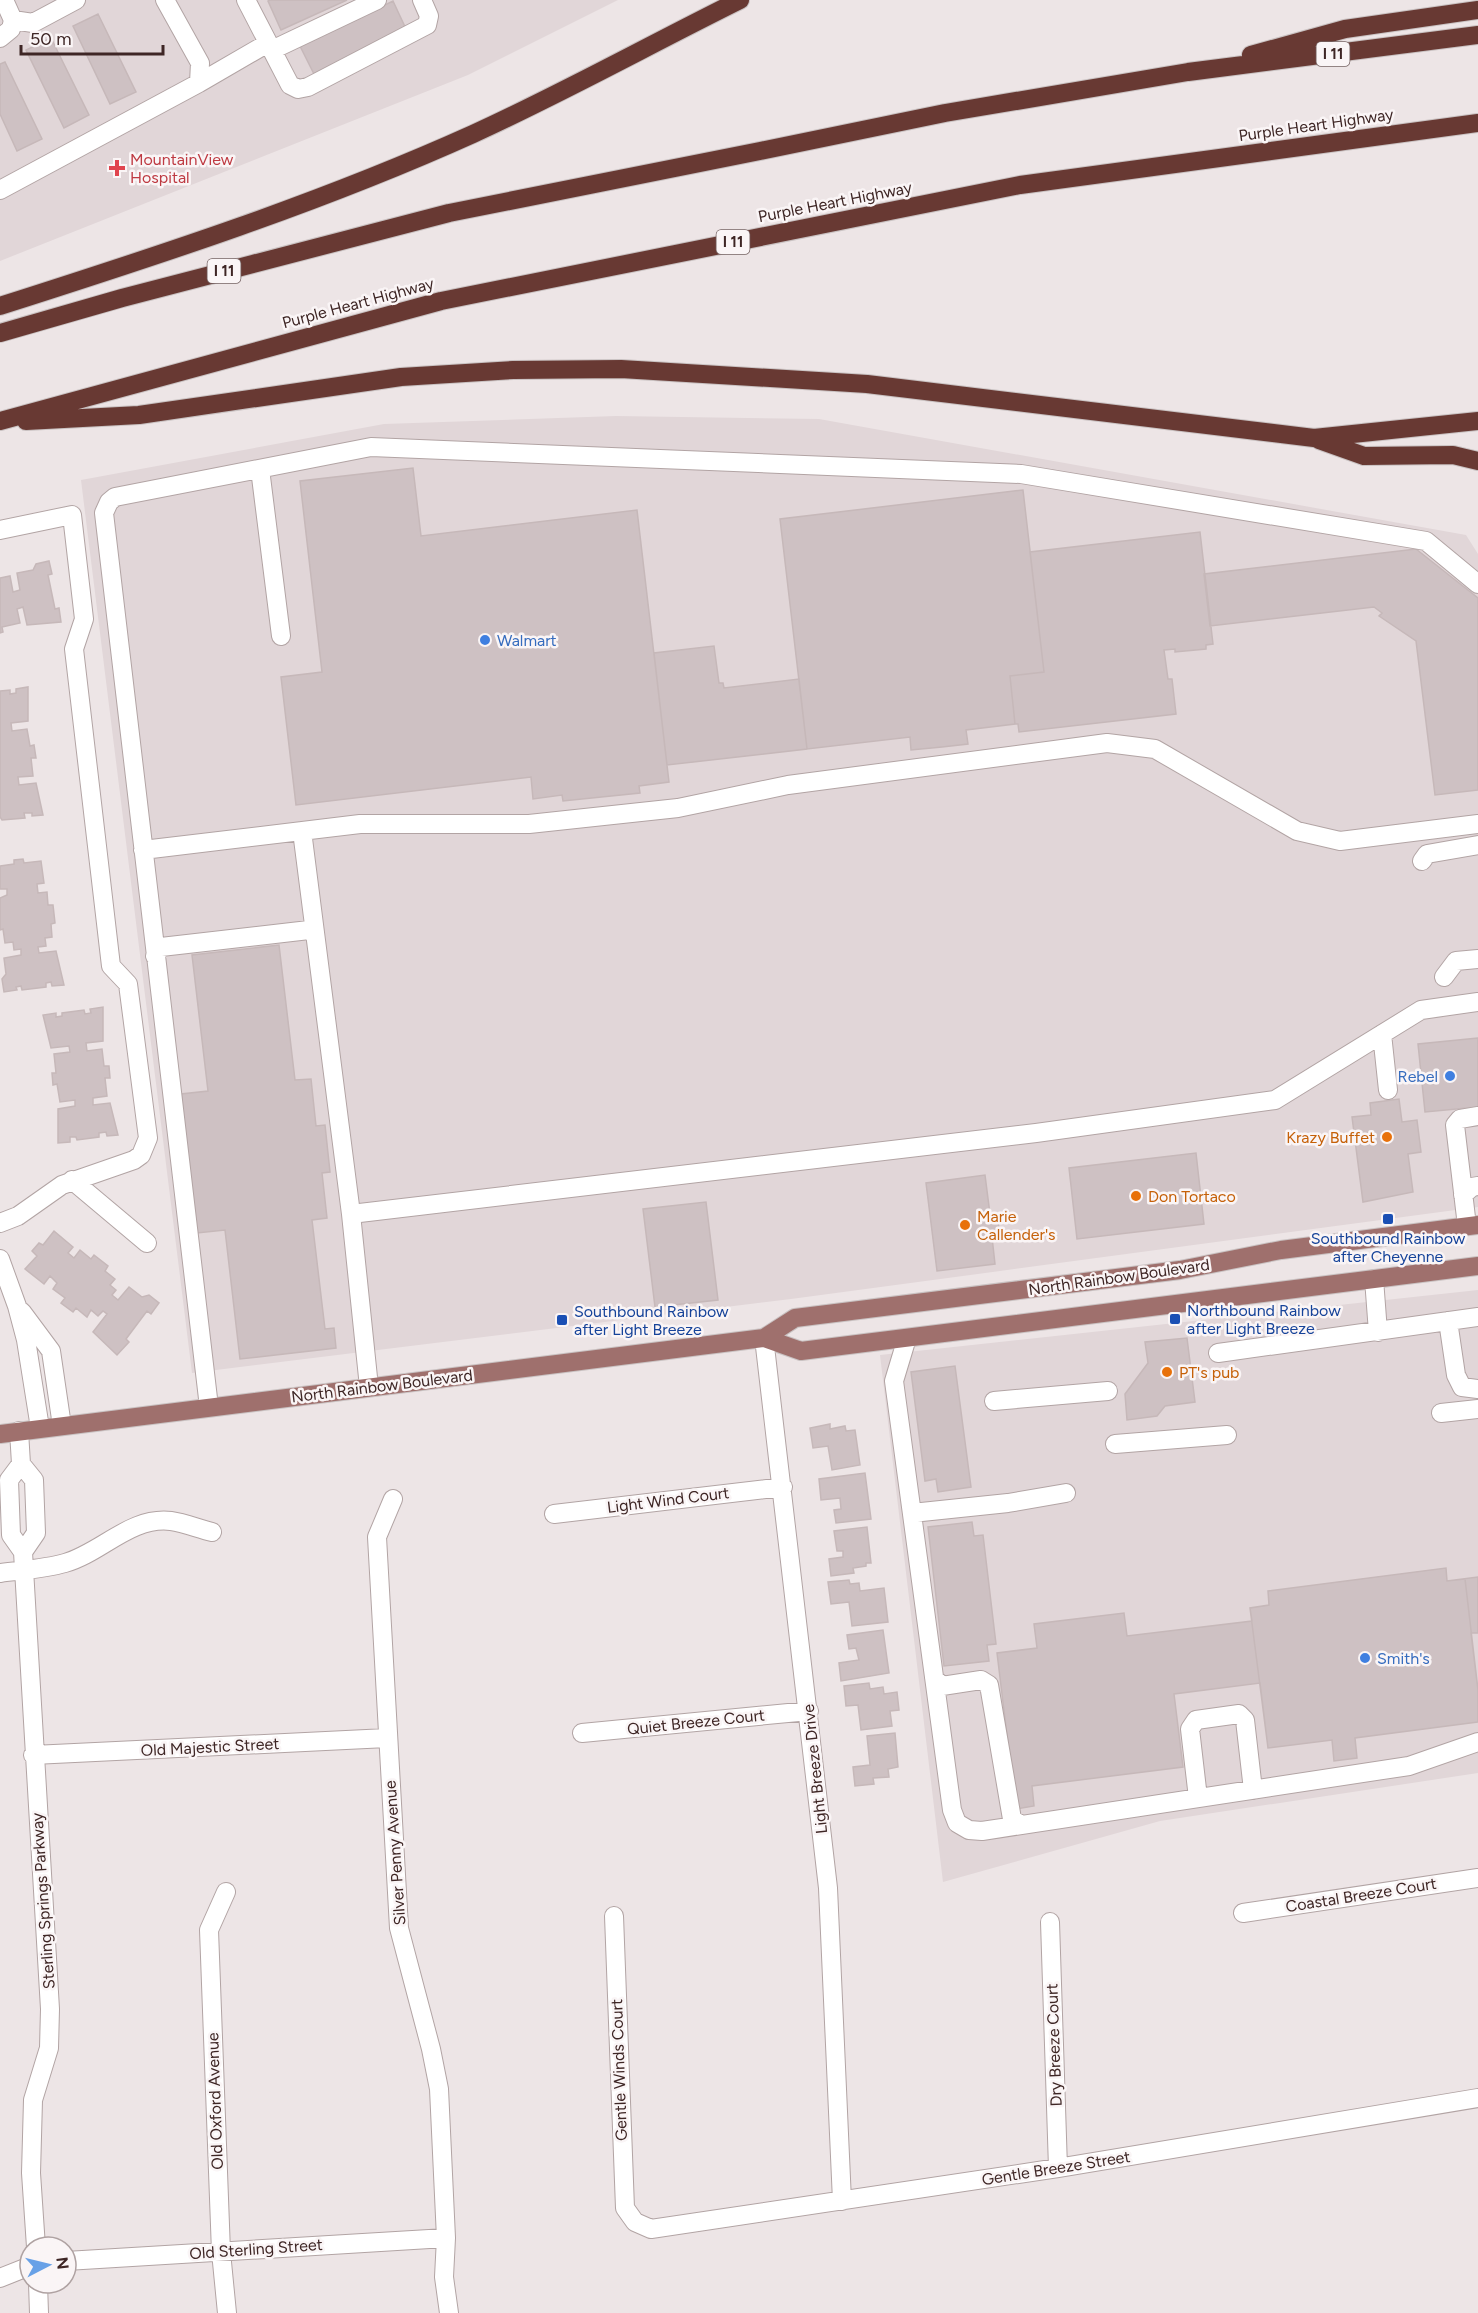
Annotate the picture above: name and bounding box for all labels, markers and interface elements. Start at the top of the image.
scale bar [21,18,164,56]
text: 50 m [30,28,72,50]
road number: I 11 [1316,42,1350,66]
street label: Purple Heart Highway [1237,105,1395,145]
place label: MountainView Hospital [130,150,234,187]
marker: MountainView Hospital [108,159,126,177]
street label: Purple Heart Highway [756,178,914,226]
road number: I 11 [716,230,750,254]
road number: I 11 [208,259,240,283]
street label: Purple Heart Highway [280,273,436,332]
place label: Walmart [497,631,557,650]
marker: Walmart [478,633,492,647]
place label: Rebel [1398,1067,1438,1086]
marker: Rebel [1443,1069,1457,1083]
place label: Krazy Buffet [1286,1128,1375,1147]
marker: Krazy Buffet [1380,1130,1394,1144]
place label: Don Tortaco [1148,1187,1236,1206]
marker: Don Tortaco [1129,1189,1143,1203]
place label: Marie Callender's [977,1207,1056,1244]
marker: Southbound Rainbow after Cheyenne [1381,1212,1395,1226]
marker: Marie Callender's [958,1218,972,1232]
place label: Southbound Rainbow after Cheyenne [1311,1229,1466,1266]
street label: North Rainbow Boulevard [1027,1255,1211,1299]
place label: Northbound Rainbow after Light Breeze [1187,1301,1341,1338]
place label: Southbound Rainbow after Light Breeze [574,1302,729,1339]
marker: Northbound Rainbow after Light Breeze [1168,1312,1182,1326]
marker: Southbound Rainbow after Light Breeze [555,1313,569,1327]
place label: PT's pub [1179,1363,1239,1382]
street label: North Rainbow Boulevard [290,1365,474,1407]
marker: PT's pub [1160,1365,1174,1379]
street label: Light Wind Court [606,1483,730,1517]
place label: Smith's [1377,1649,1430,1668]
marker: Smith's [1358,1651,1372,1665]
street label: Light Breeze Drive [799,1703,831,1835]
street label: Quiet Breeze Court [626,1705,766,1739]
street label: Old Majestic Street [140,1734,280,1760]
street label: Silver Penny Avenue [380,1780,410,1926]
street label: Sterling Springs Parkway [27,1812,59,1990]
street label: Coastal Breeze Court [1284,1874,1438,1916]
street label: Dry Breeze Court [1042,1983,1066,2107]
street label: Gentle Winds Court [607,1999,631,2141]
street label: Old Oxford Avenue [203,2032,227,2170]
street label: Gentle Breeze Street [980,2147,1132,2189]
north arrow [18,2235,78,2295]
street label: Old Sterling Street [189,2235,323,2263]
text: N [52,2256,73,2271]

